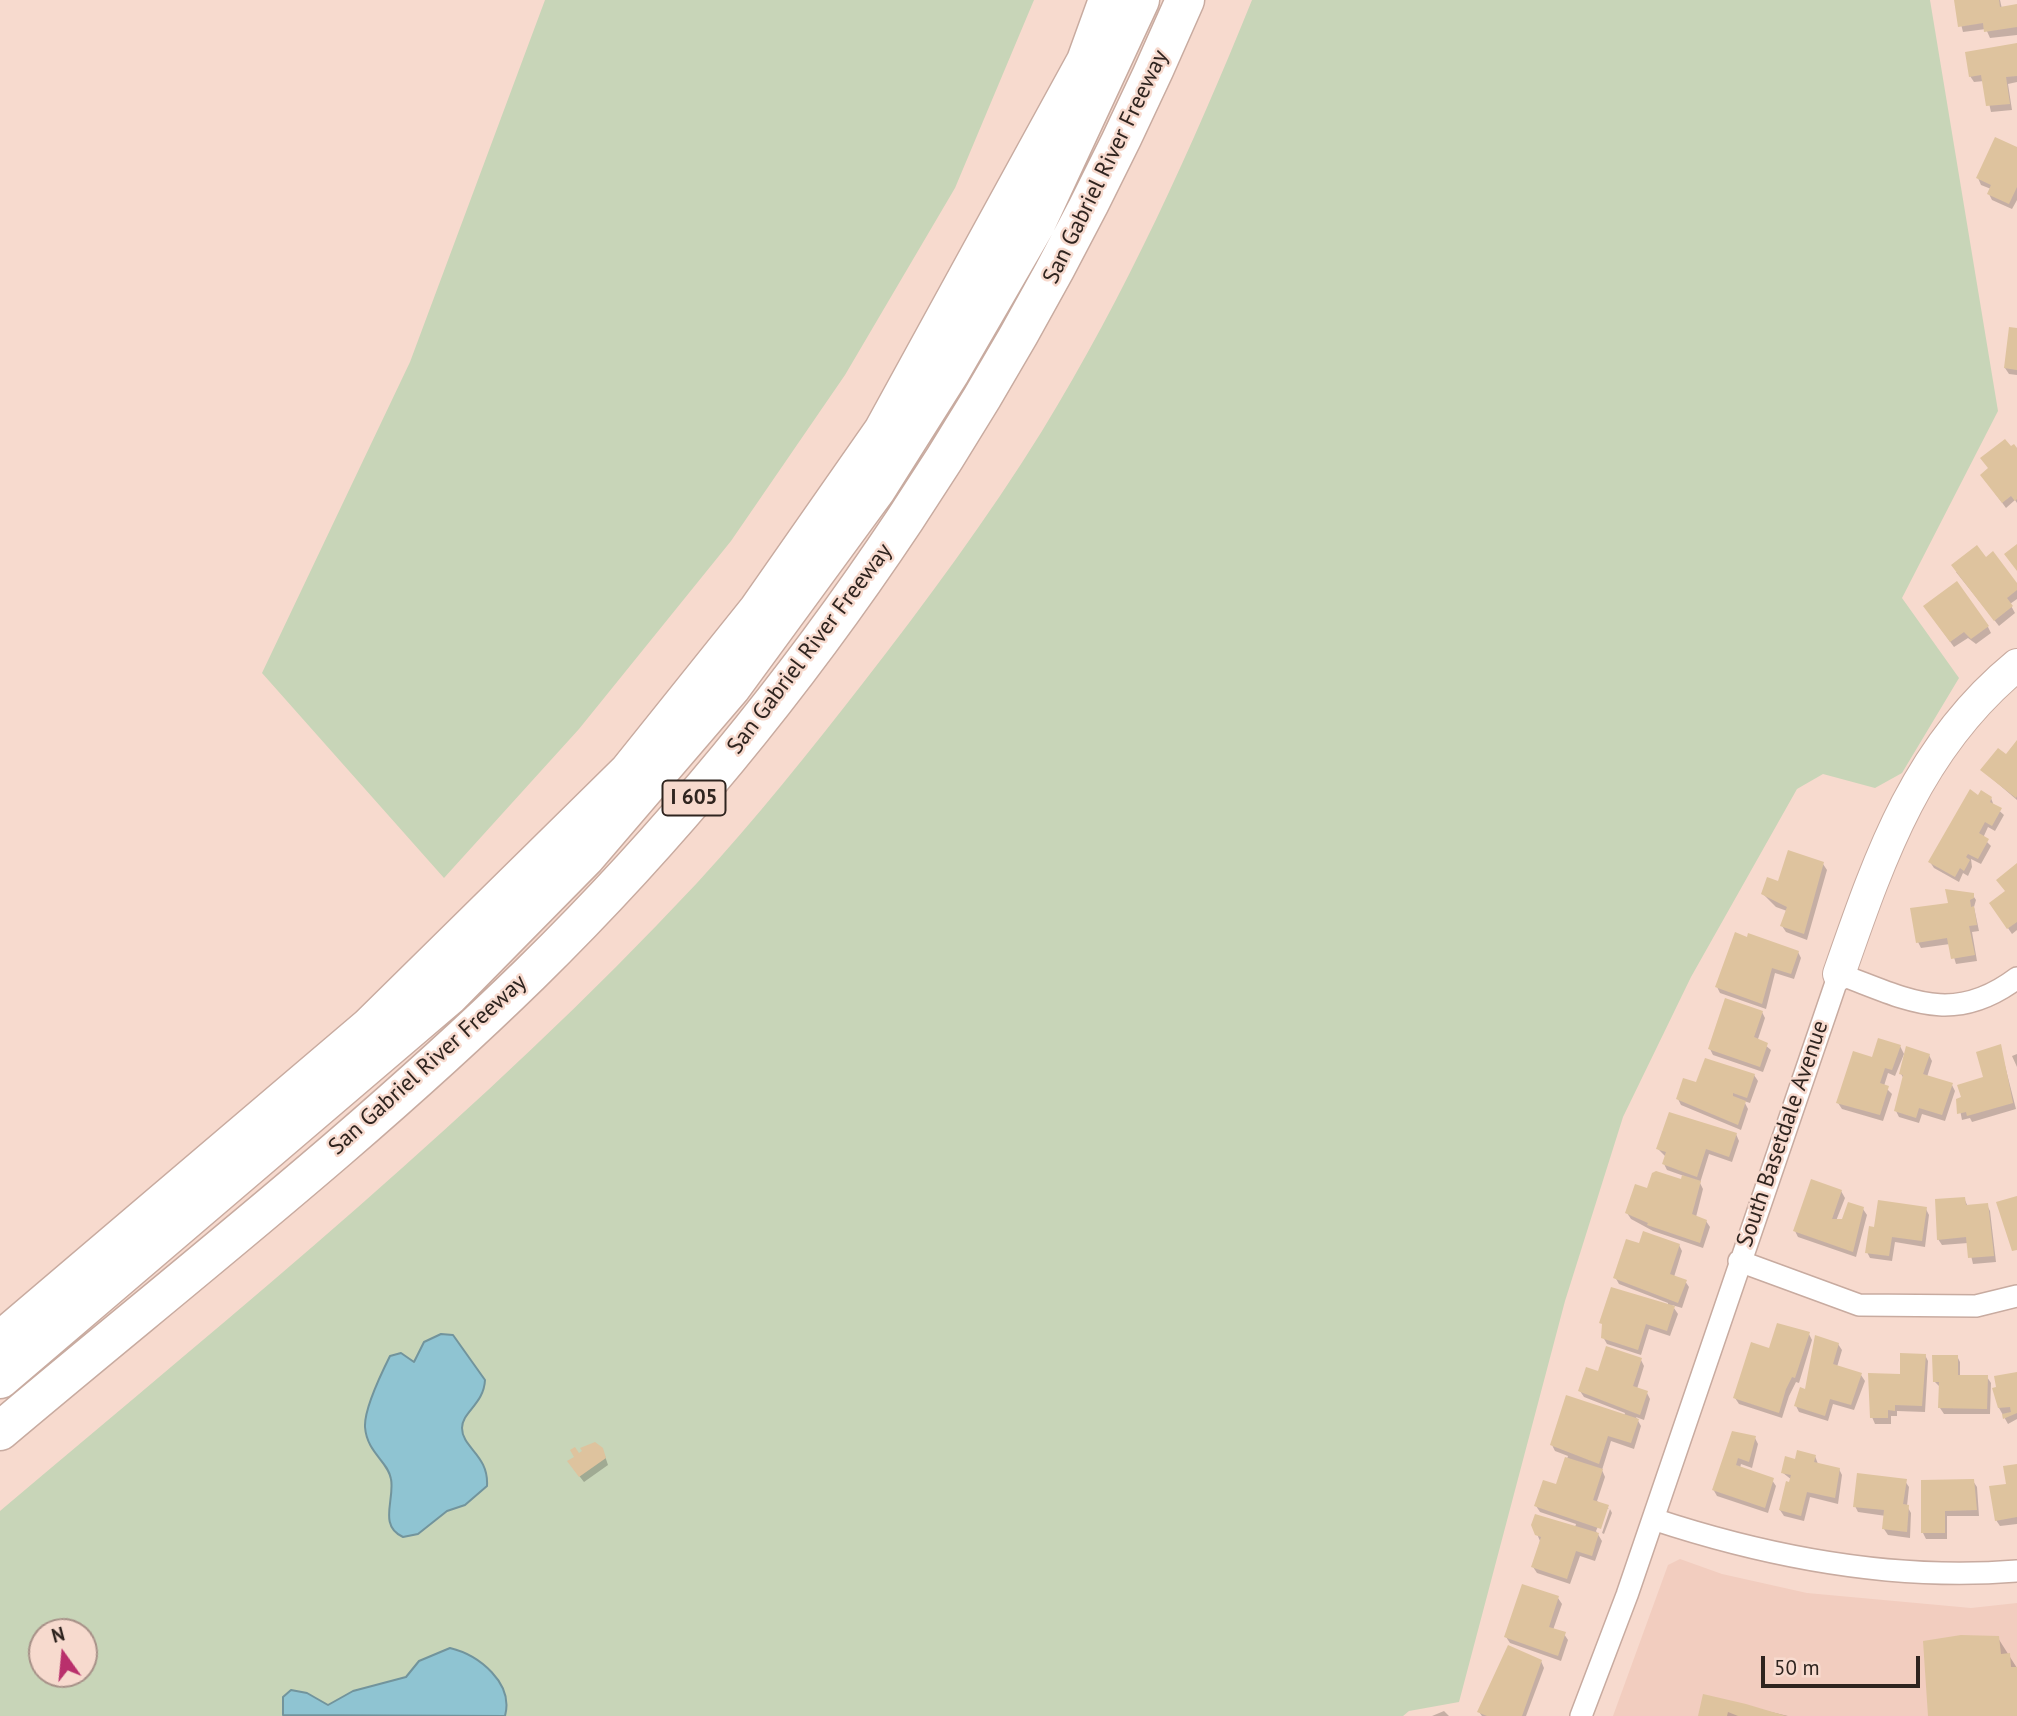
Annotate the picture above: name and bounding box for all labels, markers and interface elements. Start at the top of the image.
street label: San Gabriel River Freeway [1037,46,1175,288]
street label: San Gabriel River Freeway [722,538,898,760]
road number: I 605 [662,780,726,816]
street label: San Gabriel River Freeway [323,969,533,1161]
street label: South Basetdale Avenue [1731,1017,1835,1251]
north arrow [28,1618,98,1688]
text: N [49,1621,67,1648]
scale bar [1765,1642,1924,1686]
text: 50 m [1774,1654,1820,1681]

